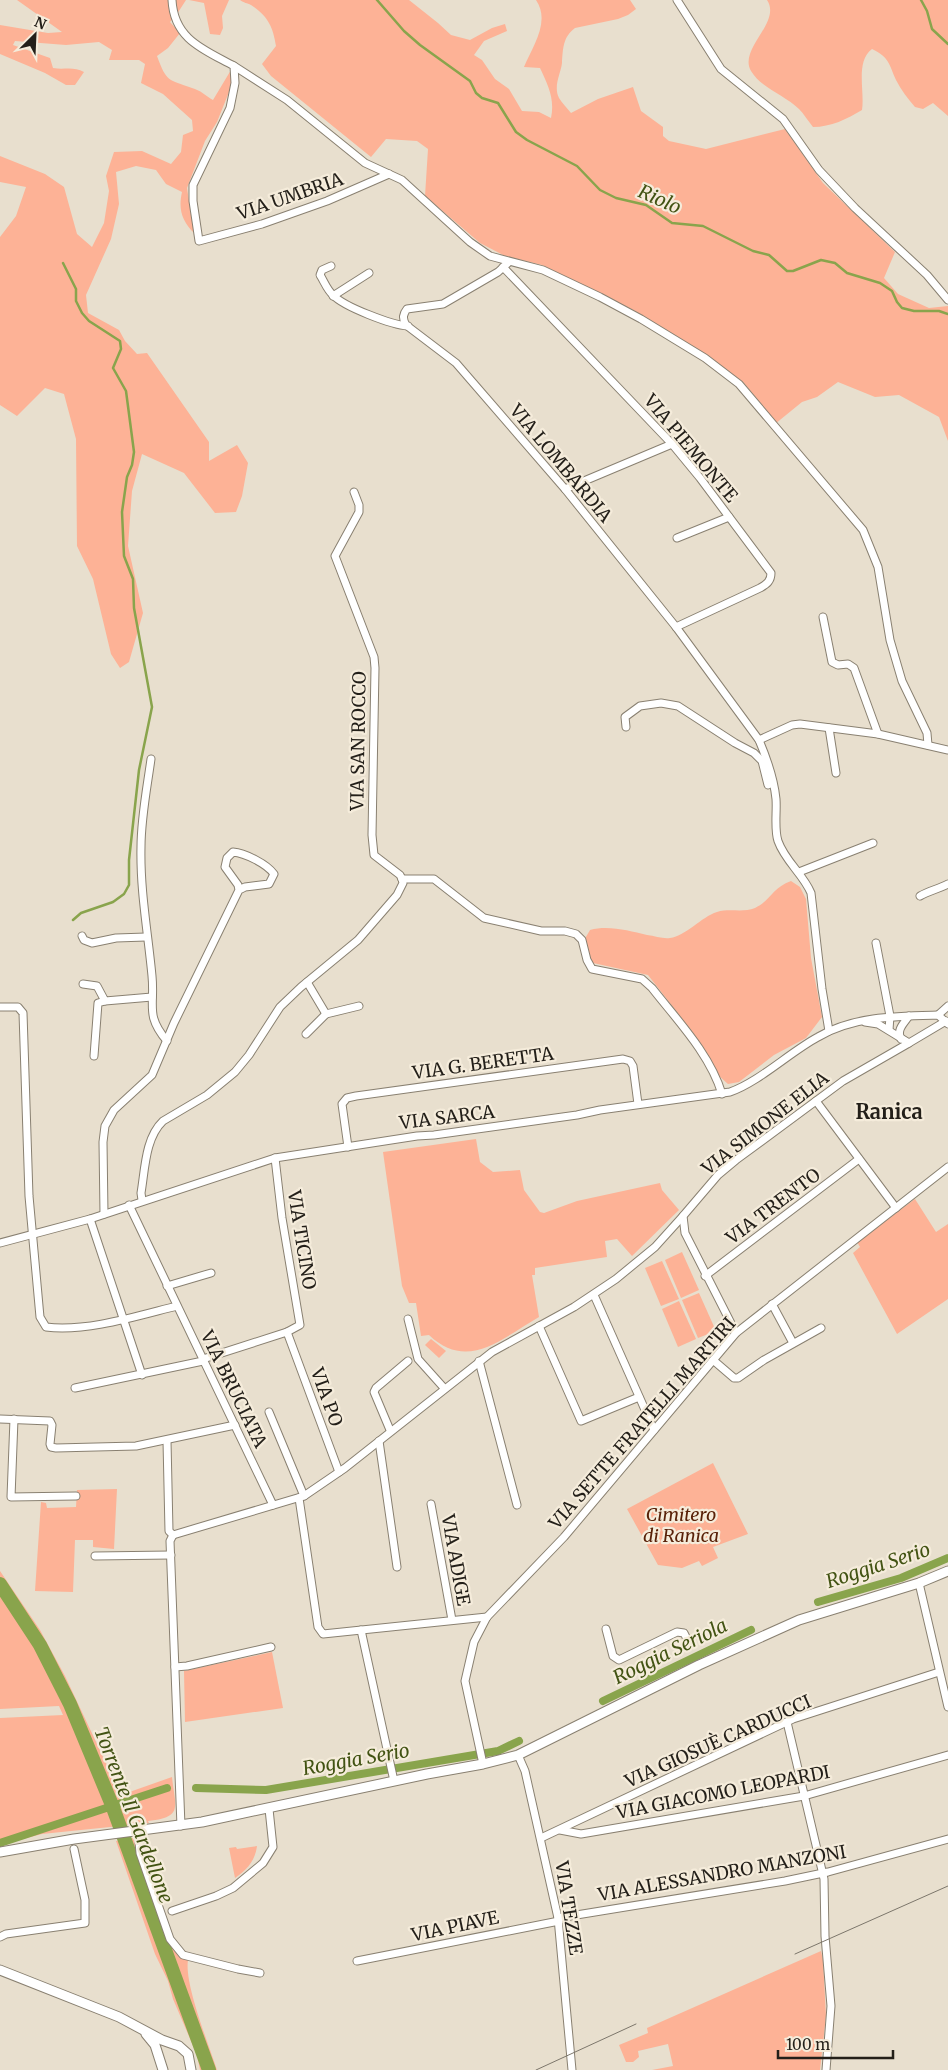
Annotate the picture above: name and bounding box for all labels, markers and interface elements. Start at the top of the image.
north arrow [10,10,60,60]
text: N [32,13,49,34]
street label: VIA UMBRIA [233,167,346,225]
water label: Riolo [635,179,685,219]
street label: VIA PIEMONTE [638,388,743,507]
street label: VIA LOMBARDIA [504,398,617,527]
street label: VIA SAN ROCCO [345,671,371,812]
street label: VIA G. BERETTA [410,1042,555,1084]
street label: VIA SIMONE ELIA [696,1066,833,1180]
district label: Ranica [855,1099,923,1124]
street label: VIA SARCA [397,1100,496,1134]
street label: VIA TRENTO [720,1163,825,1250]
street label: VIA TICINO [283,1188,321,1291]
street label: VIA SETTE FRATELLI MARTIRI [543,1312,740,1535]
street label: VIA BRUCIATA [195,1326,272,1452]
street label: VIA PO [305,1364,348,1429]
park label: Cimitero di Ranica [643,1503,719,1547]
street label: VIA ADIGE [436,1512,475,1608]
water label: Roggia Serio [823,1537,933,1593]
water label: Roggia Seriola [609,1613,731,1689]
street label: VIA GIOSUÈ CARDUCCI [620,1690,815,1793]
water label: Torrente Il Gardellone [89,1723,179,1907]
water label: Roggia Serio [301,1738,412,1780]
street label: VIA GIACOMO LEOPARDI [613,1760,832,1824]
street label: VIA ALESSANDRO MANZONI [595,1840,848,1906]
street label: VIA TEZZE [550,1858,588,1957]
street label: VIA PIAVE [408,1905,501,1947]
scale bar [778,2028,893,2060]
text: 100 m [786,2035,830,2054]

